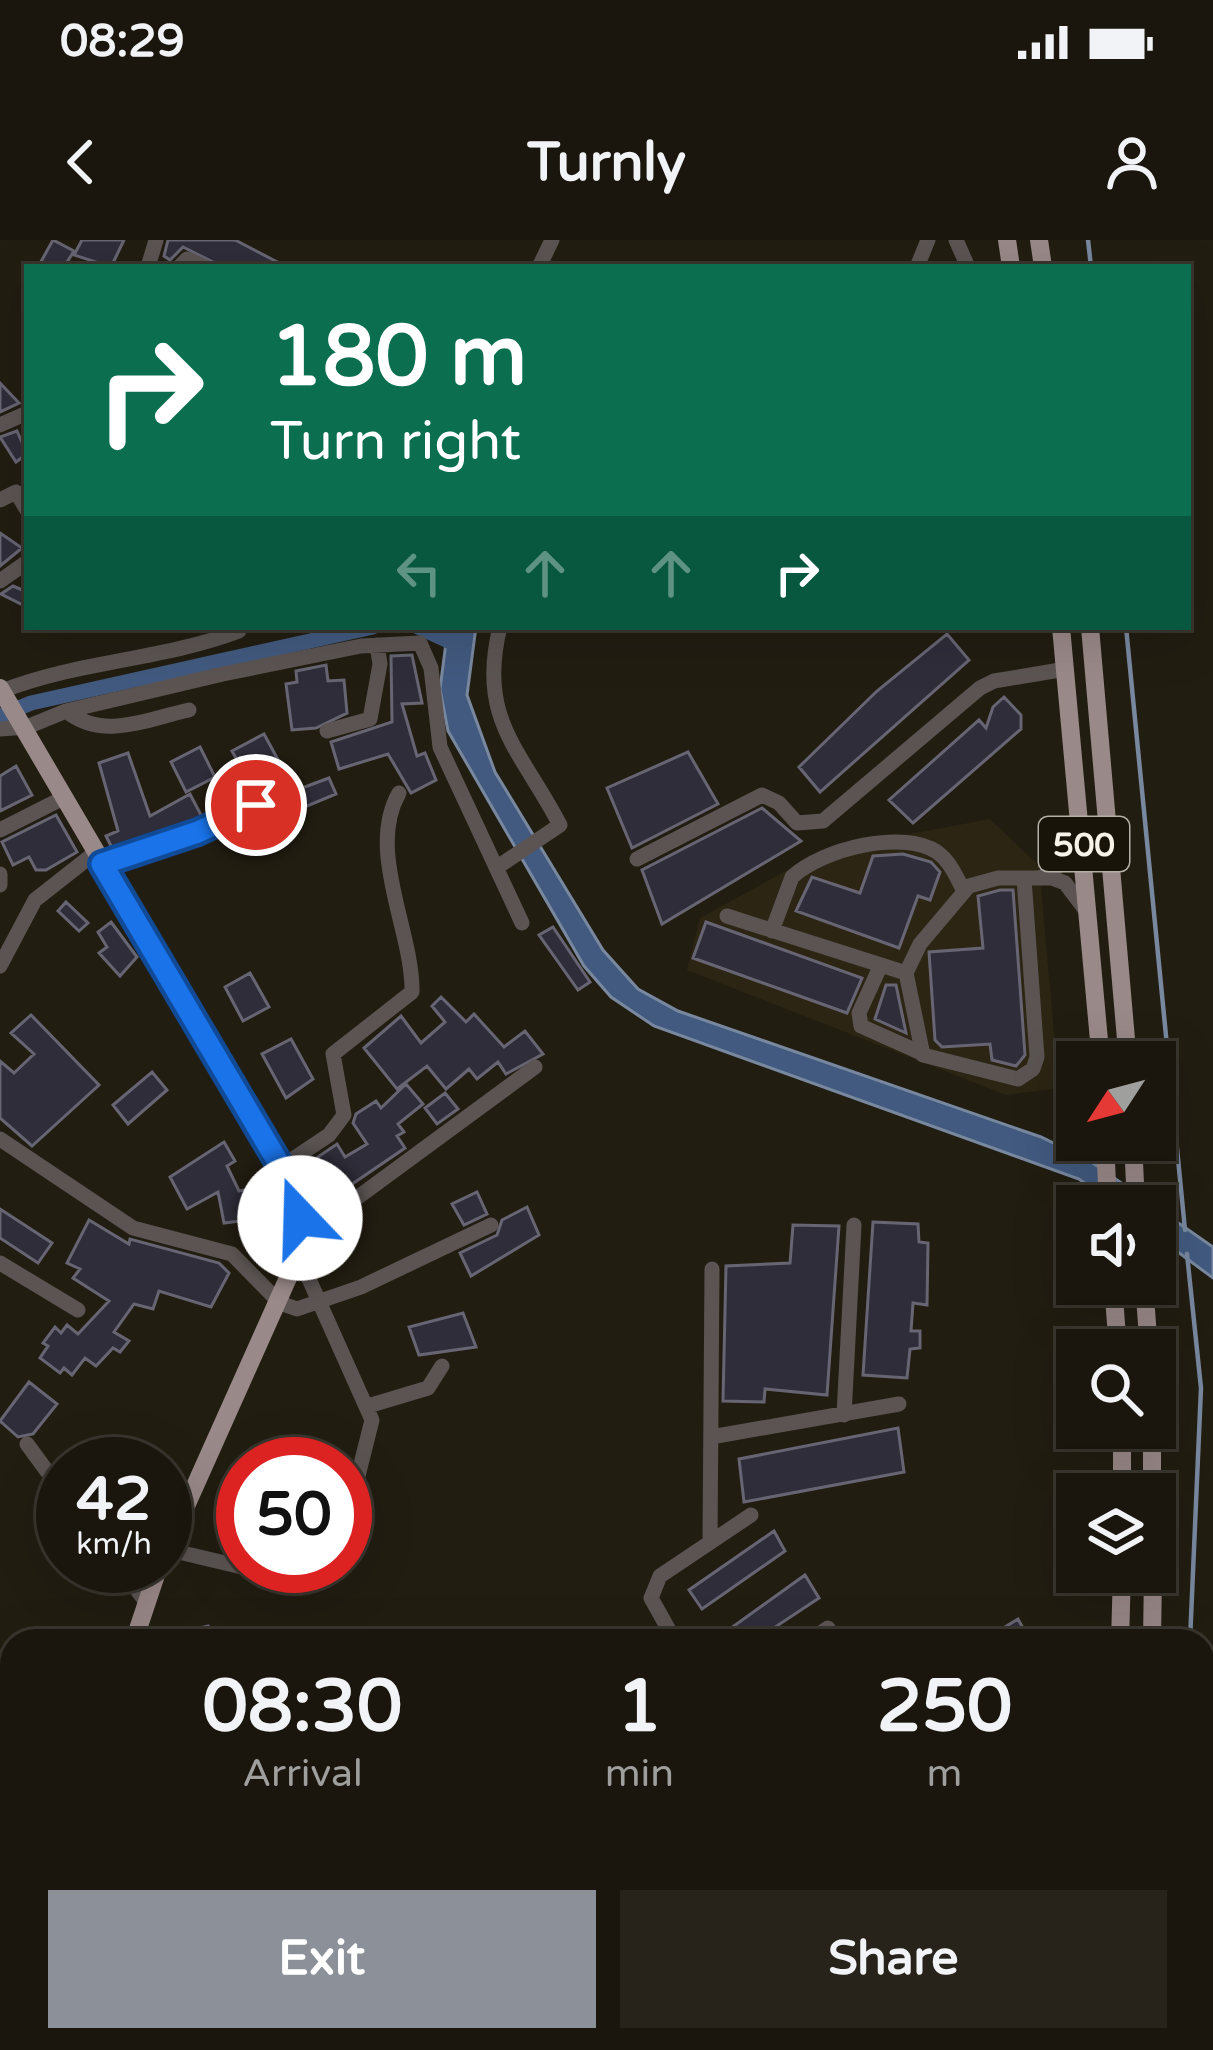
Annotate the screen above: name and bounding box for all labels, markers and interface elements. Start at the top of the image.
text: 08:29 [60,15,185,69]
icon: back [48,129,114,195]
icon: person [1099,129,1165,195]
text: Turnly [527,130,686,195]
text: 180 m [270,307,527,408]
icon: right [72,312,228,468]
text: Turn right [270,409,521,474]
icon: left [386,540,452,606]
icon: ahead [512,540,578,606]
icon: ahead [638,540,704,606]
icon: right [764,540,830,606]
pin [205,754,307,856]
icon: arrive [223,772,289,838]
road number: 500 [1039,817,1129,871]
north arrow [1056,1041,1176,1161]
map controls [1056,1041,1176,1593]
position arrow [237,1155,363,1281]
button: sound [1056,1185,1176,1305]
button: search [1056,1329,1176,1449]
speed limit sign: 50 [216,1437,372,1593]
text: 42 [76,1464,152,1536]
button: layers [1056,1473,1176,1593]
text: km/h [76,1526,152,1563]
text: 08:30 [203,1664,402,1751]
text: 1 [617,1664,662,1751]
text: 250 [877,1664,1012,1751]
text: Arrival [242,1750,363,1797]
text: min [605,1750,674,1797]
text: m [927,1750,962,1797]
button: Exit [48,1890,596,2028]
button: Share [620,1890,1167,2028]

